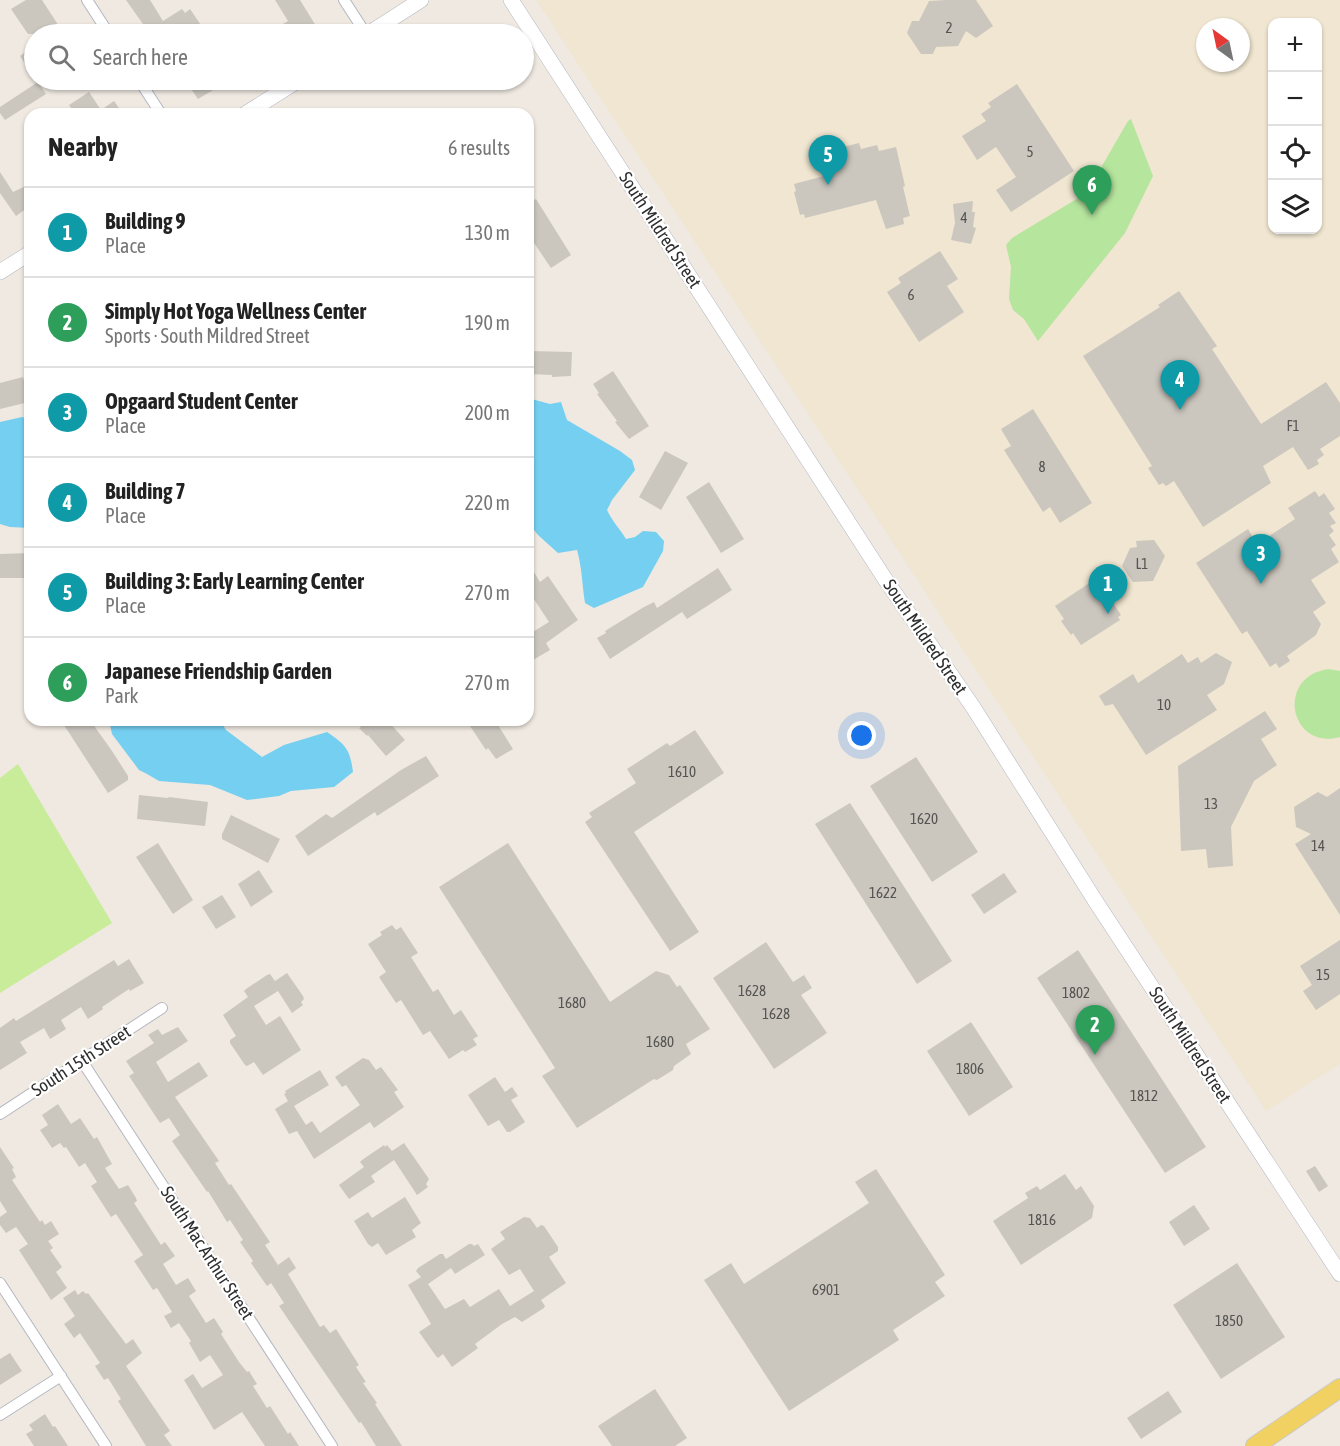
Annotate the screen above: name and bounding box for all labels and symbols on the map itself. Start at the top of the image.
north arrow [1196,18,1250,72]
house number: 2 [945,19,953,36]
pin: 5 [808,136,848,185]
house number: 5 [1026,143,1034,160]
pin: 6 [1072,166,1112,215]
street label: South Mildred Street [615,168,706,292]
house number: 4 [960,209,968,226]
house number: 6 [907,286,915,303]
pin: 4 [1160,360,1200,410]
house number: F1 [1286,417,1300,434]
house number: 8 [1038,458,1046,475]
pin: 3 [1242,534,1280,584]
house number: L1 [1136,555,1148,572]
pin: 1 [1088,564,1128,614]
street label: South Mildred Street [879,575,972,698]
house number: 10 [1157,696,1171,713]
your location [847,721,876,750]
house number: 1610 [668,763,696,780]
house number: 13 [1204,795,1218,812]
house number: 1620 [910,810,938,827]
house number: 14 [1311,837,1325,854]
house number: 1622 [869,884,897,901]
house number: 15 [1316,966,1330,983]
house number: 1628 [738,982,766,999]
street label: South Mildred Street [1145,983,1236,1107]
house number: 1802 [1062,984,1090,1001]
house number: 1680 [558,994,586,1011]
house number: 1628 [762,1005,790,1022]
pin: 2 [1076,1006,1114,1055]
street label: South 15th Street [27,1021,134,1100]
house number: 1680 [646,1033,674,1050]
house number: 1806 [956,1060,984,1077]
house number: 1812 [1130,1087,1158,1104]
street label: South Mac Arthur Street [157,1182,258,1323]
house number: 1816 [1028,1211,1056,1228]
house number: 6901 [812,1281,840,1298]
house number: 1850 [1215,1312,1243,1329]

